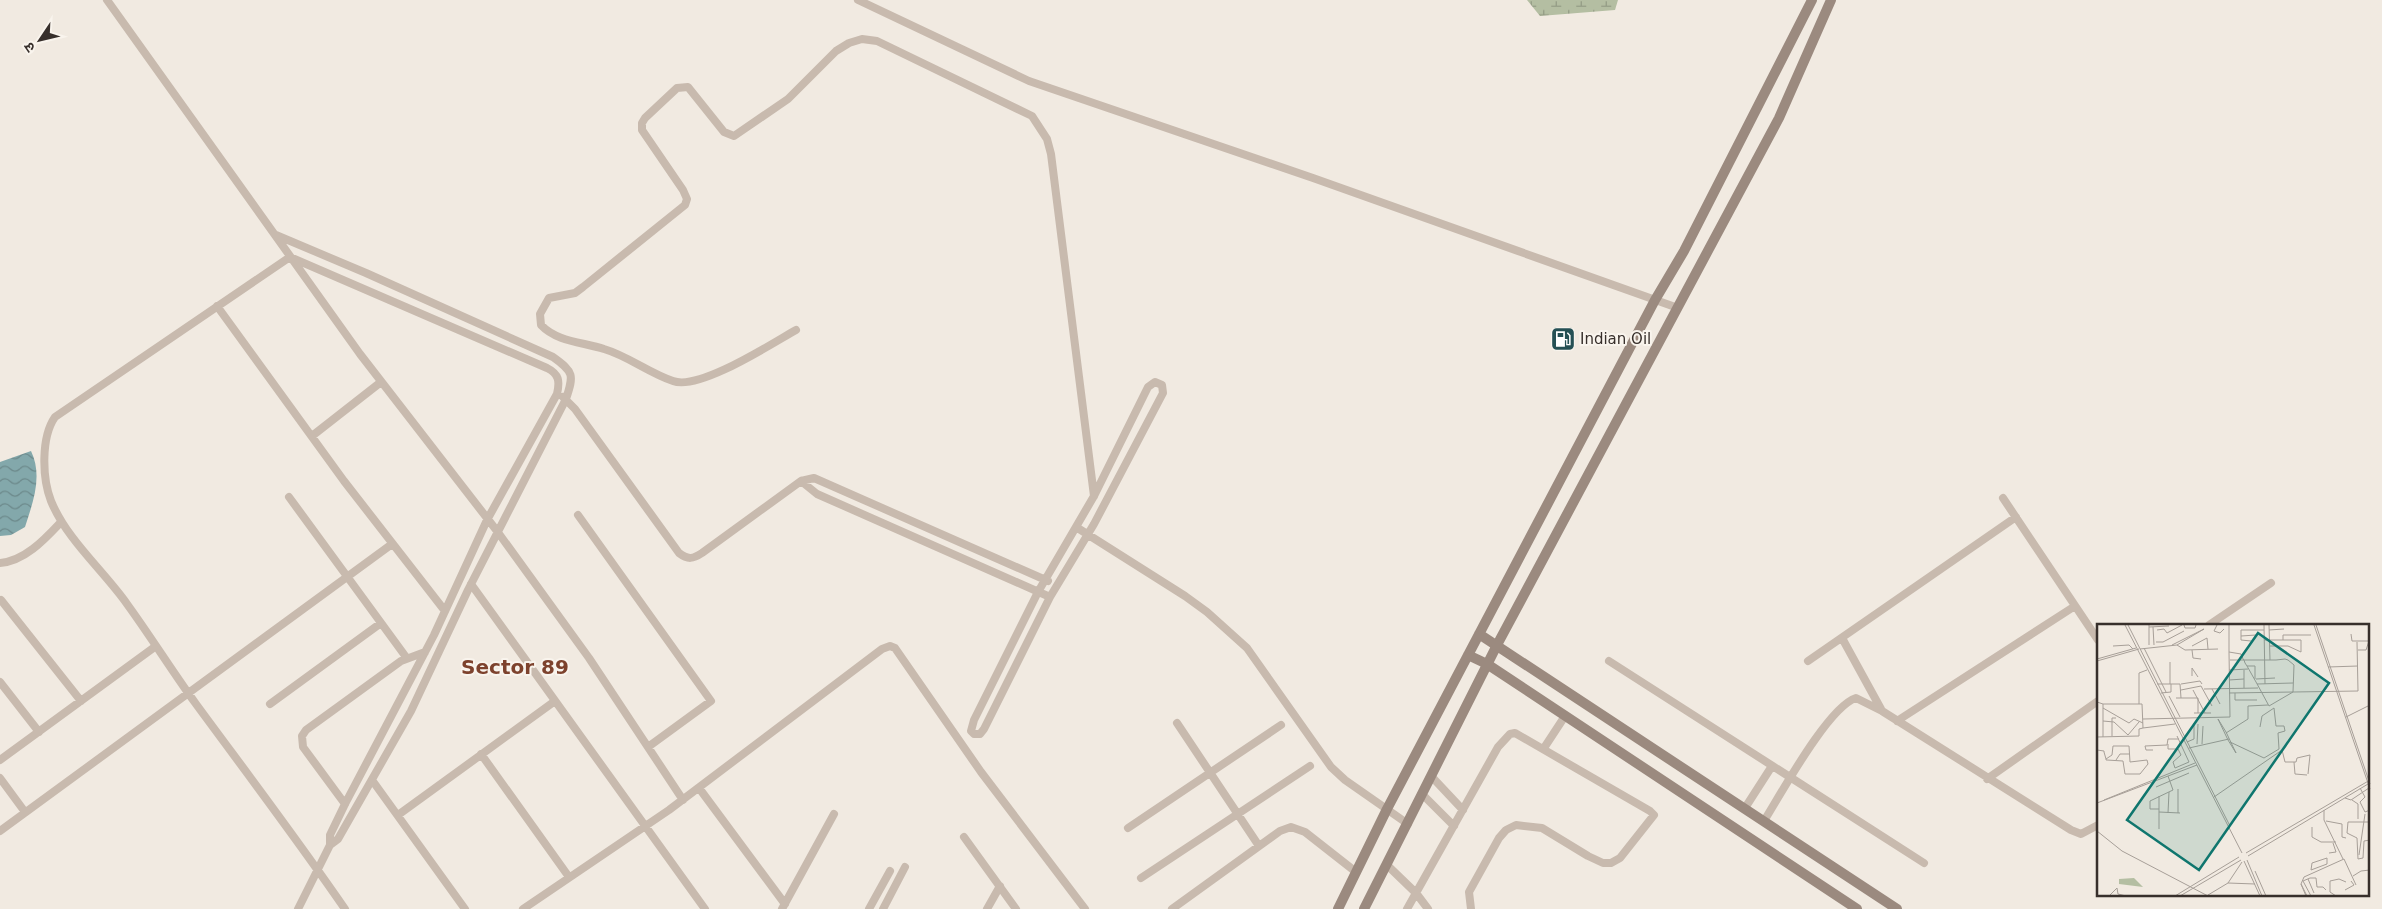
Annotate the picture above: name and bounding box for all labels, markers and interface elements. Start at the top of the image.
north arrow [15,15,65,65]
text: उ [20,39,38,55]
fuel station icon: Indian Oil [1550,326,1576,352]
place label: Indian Oil [1580,330,1651,348]
inset map [2097,624,2370,896]
district label: Sector 89 [461,655,569,679]

